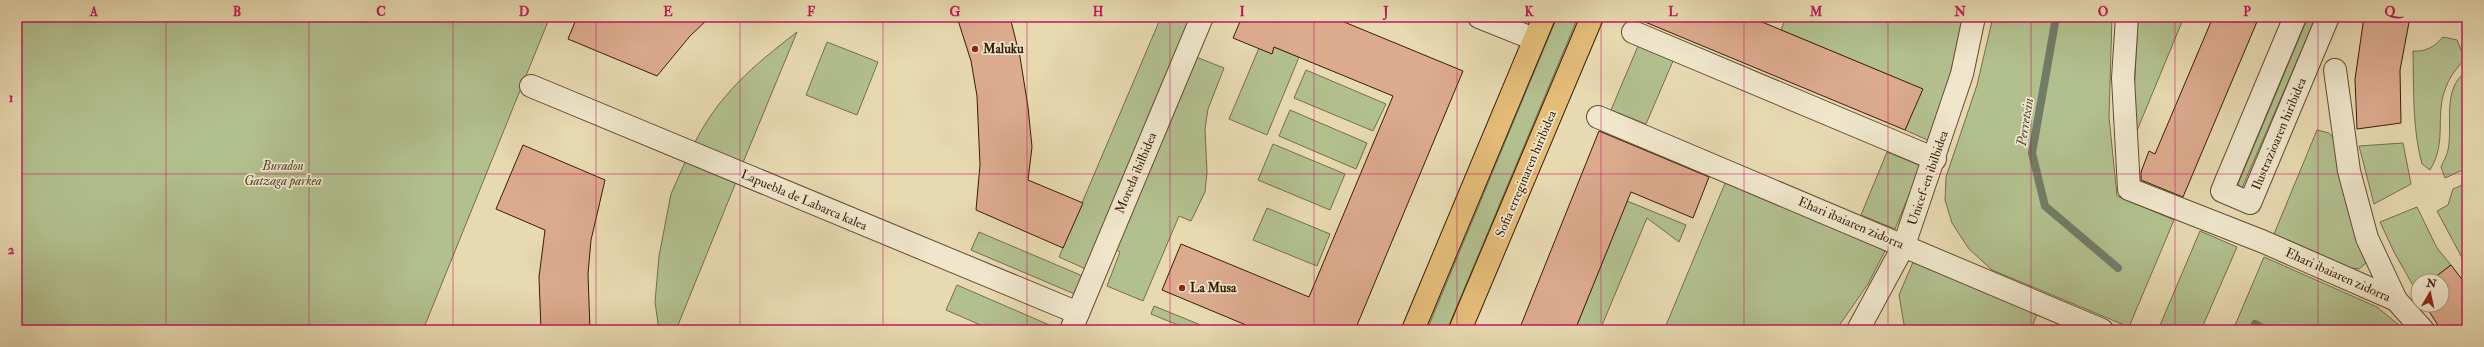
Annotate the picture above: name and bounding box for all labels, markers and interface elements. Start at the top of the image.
text: A [89,4,99,20]
text: B [233,4,241,20]
text: C [376,4,386,20]
text: D [519,4,530,20]
text: E [663,4,673,20]
text: F [807,4,816,20]
text: G [950,4,961,20]
text: H [1093,4,1104,20]
text: I [1239,4,1245,20]
text: J [1382,4,1389,21]
text: K [1524,4,1534,20]
text: L [1668,4,1678,20]
text: M [1809,4,1823,20]
text: N [1953,4,1966,20]
text: O [2098,4,2109,20]
text: P [2243,4,2251,20]
text: Q [2385,4,2405,20]
place label: Maluku [982,41,1024,57]
marker: Maluku [970,44,980,54]
street label: Ilustrazioaren hiribidea [2248,75,2310,193]
text: 1 [9,90,14,106]
water label: Perretxin [2013,96,2037,148]
street label: Sofia erreginaren hiribidea [1492,108,1560,240]
street label: Unicef-en ibilbidea [1904,128,1952,228]
street label: Moreda ibilbidea [1112,129,1161,216]
park label: Buradon Gatzaga parkea [244,158,322,189]
street label: Lapuebla de Labarca kalea [738,166,870,235]
street label: Ehari ibaiaren zidorra [1796,193,1907,253]
text: 2 [8,242,15,258]
street label: Ehari ibaiaren zidorra [2283,245,2394,306]
north arrow [2410,273,2450,313]
text: N [2425,276,2438,291]
place label: La Musa [1190,280,1237,296]
marker: La Musa [1177,283,1187,293]

